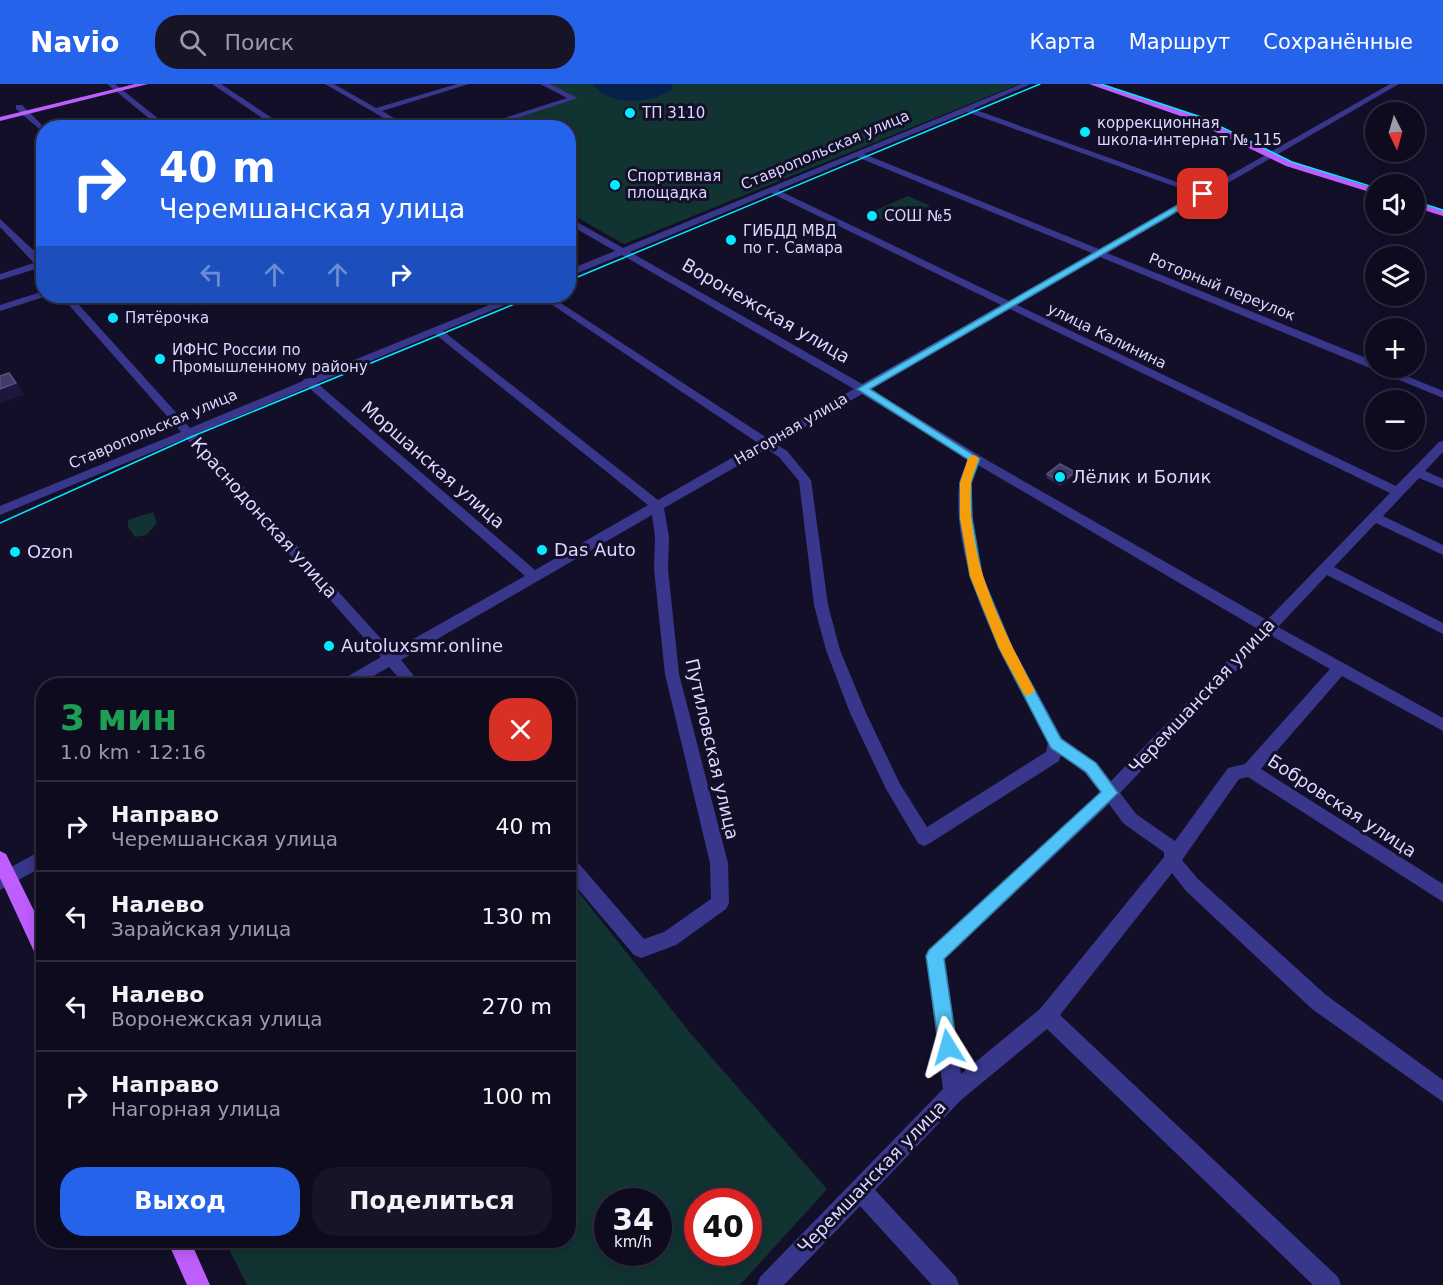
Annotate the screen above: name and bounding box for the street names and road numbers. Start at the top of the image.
street label: Ставропольская улица [738,106,912,194]
street label: Роторный переулок [1146,249,1298,325]
street label: Воронежская улица [679,254,854,367]
street label: улица Калинина [1045,299,1169,373]
street label: Ставропольская улица [66,385,240,473]
street label: Нагорная улица [731,389,851,469]
street label: Моршанская улица [357,397,509,532]
street label: Краснодонская улица [187,433,342,602]
street label: Черемшанская улица [1124,614,1279,778]
street label: Путиловская улица [681,656,744,841]
street label: Бобровская улица [1264,750,1421,861]
street label: Черемшанская улица [793,1096,950,1257]

